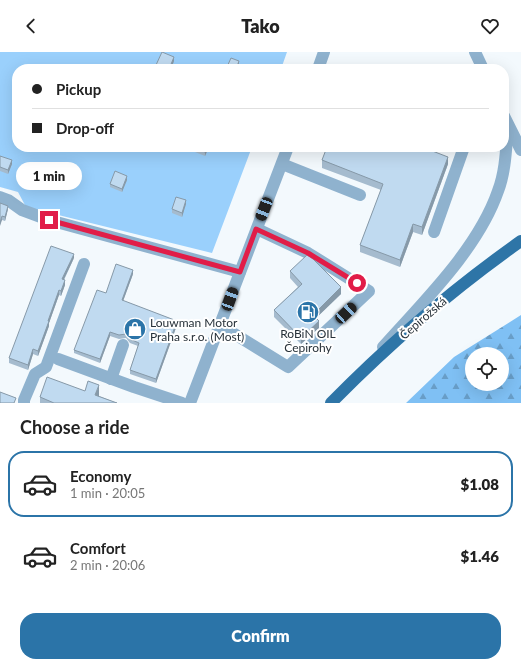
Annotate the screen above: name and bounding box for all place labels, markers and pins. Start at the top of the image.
fuel station icon: RoBiN OIL Čepirohy [295,299,321,325]
place label: Louwman Motor Praha s.r.o. (Most) [150,315,244,344]
shop icon: Louwman Motor Praha s.r.o. (Most) [122,316,148,342]
place label: RoBiN OIL Čepirohy [280,326,336,355]

